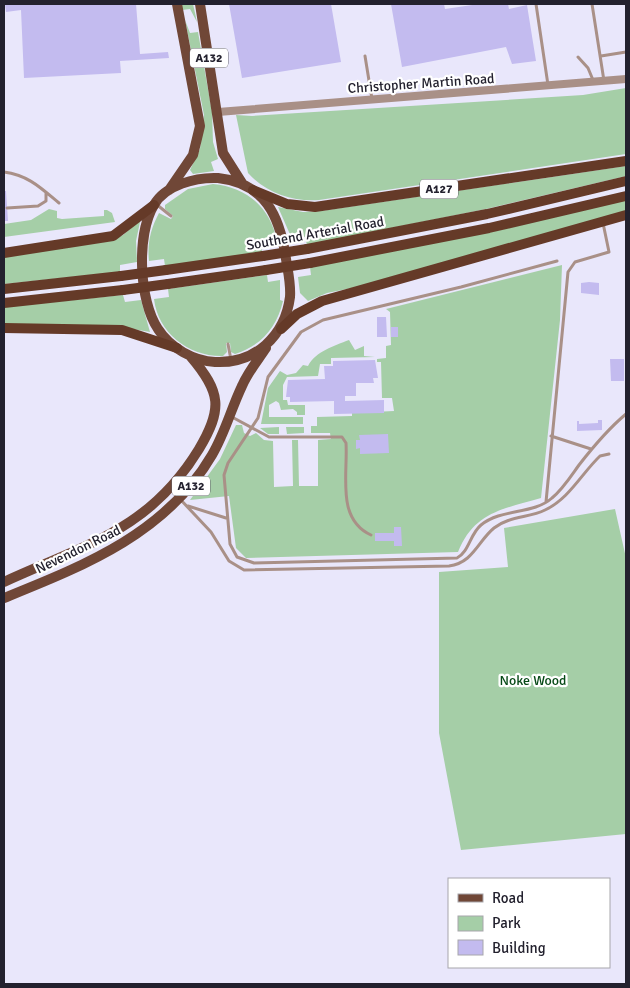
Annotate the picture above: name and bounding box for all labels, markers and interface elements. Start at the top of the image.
road number: A132 [190,48,228,68]
street label: Christopher Martin Road [347,70,495,97]
road number: A127 [420,180,458,198]
street label: Southend Arterial Road [245,213,385,254]
road number: A132 [172,476,210,496]
street label: Nevendon Road [33,522,124,577]
park label: Noke Wood [500,672,566,689]
legend [448,878,610,968]
text: Road [492,889,524,907]
text: Park [492,914,521,932]
text: Building [492,939,546,957]

